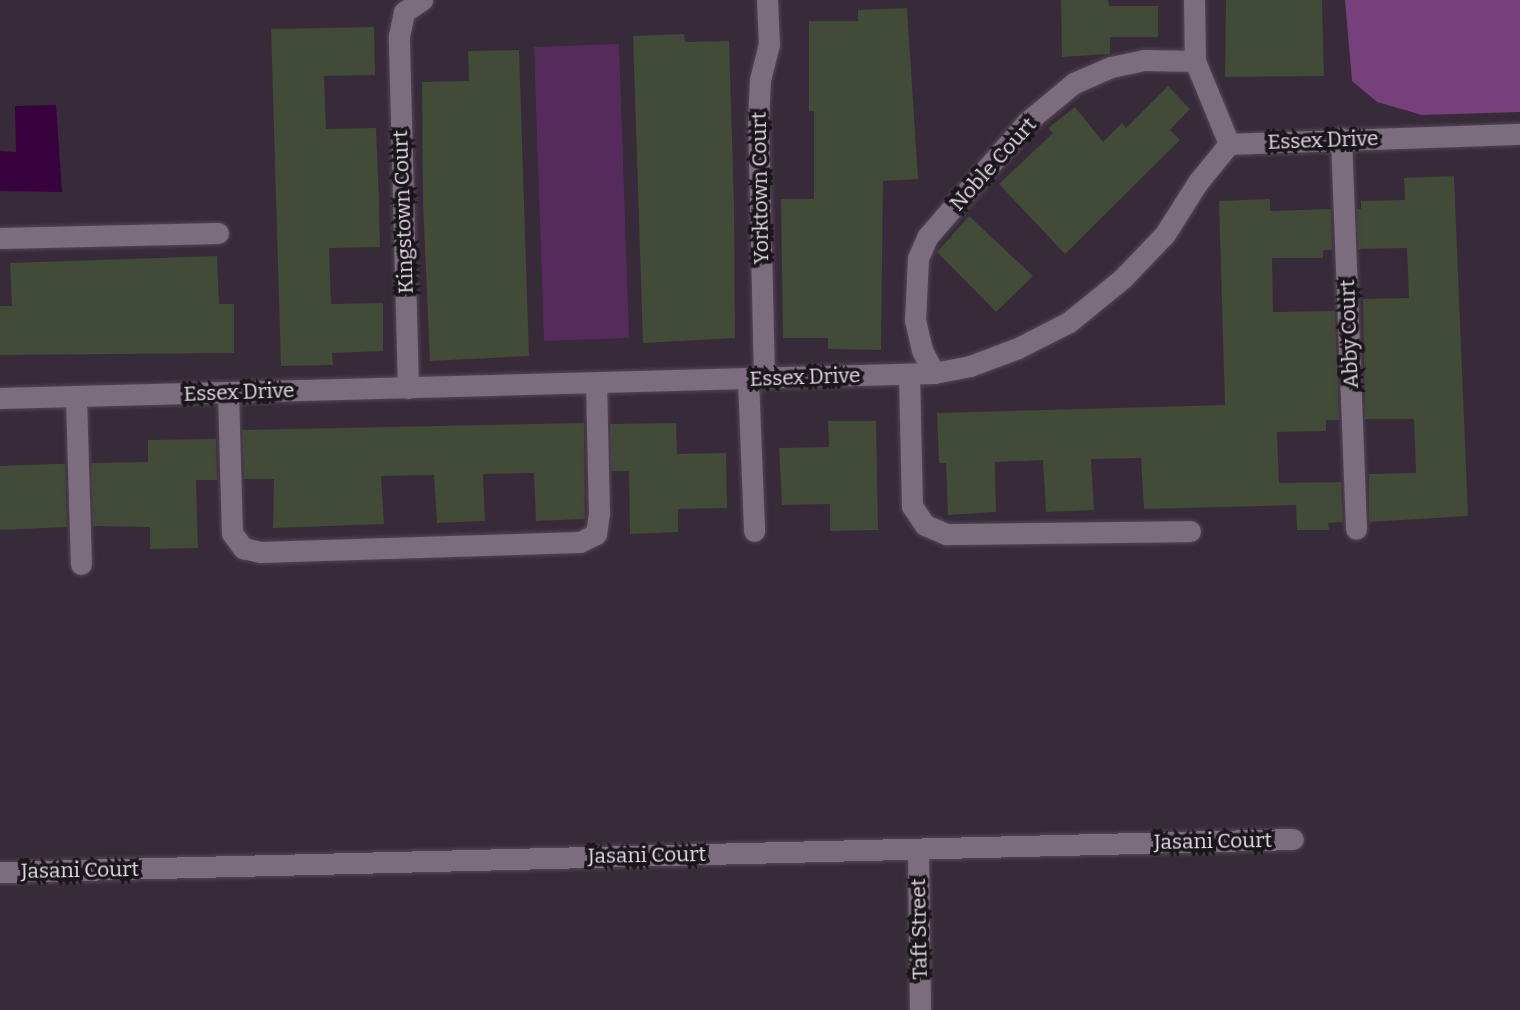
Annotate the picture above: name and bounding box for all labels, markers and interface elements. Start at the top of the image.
street label: Yorktown Court [746,112,774,264]
street label: Noble Court [944,112,1042,216]
street label: Essex Drive [1267,125,1379,155]
street label: Kingstown Court [388,130,418,294]
street label: Abby Court [1335,279,1363,389]
street label: Essex Drive [749,362,861,392]
street label: Essex Drive [183,377,295,407]
street label: Jasani Court [1154,827,1272,855]
street label: Jasani Court [588,841,706,869]
street label: Jasani Court [21,856,139,884]
street label: Taft Street [906,878,932,980]

